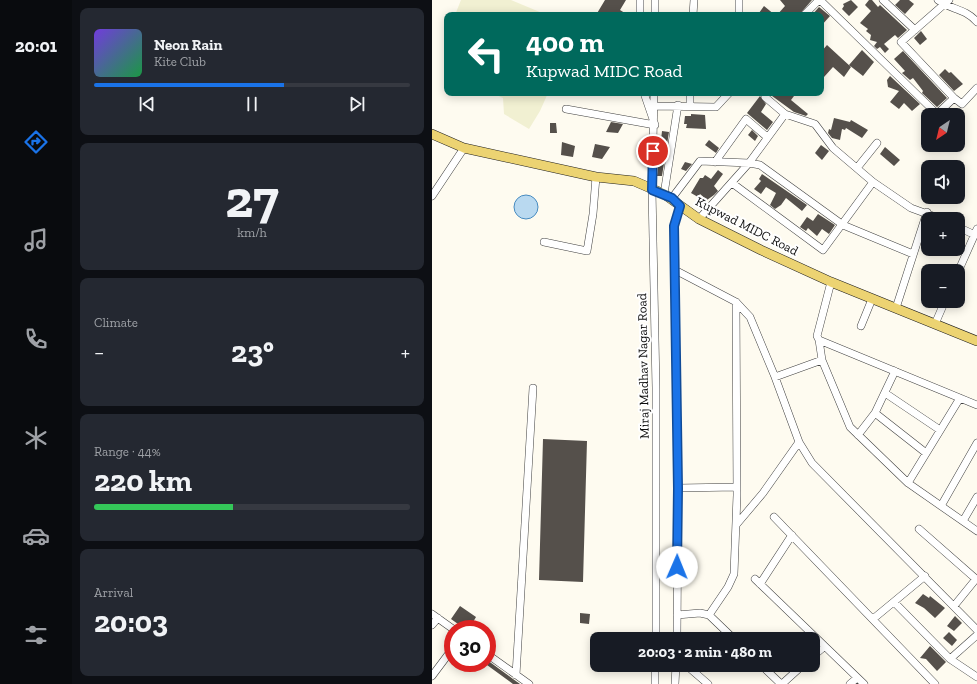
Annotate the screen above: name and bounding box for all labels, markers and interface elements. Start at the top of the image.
text: 400 m [526,26,604,59]
icon: left [460,28,512,80]
text: 20:01 [15,35,57,57]
text: Neon Rain [154,36,222,54]
text: Kite Club [154,54,206,69]
text: Kupwad MIDC Road [526,60,682,82]
icon: previous [136,93,158,115]
icon: pause [241,93,263,115]
icon: next [346,93,368,115]
north arrow [921,108,965,152]
map controls [921,108,965,308]
icon: directions [22,128,50,156]
pin [636,134,670,168]
icon: arrive [642,140,664,162]
button: sound [921,160,965,204]
text: 27 [225,168,279,230]
street label: Kupwad MIDC Road [693,194,801,258]
button: + [921,212,965,256]
text: km/h [237,225,267,240]
icon: music [22,226,50,254]
button: − [921,264,965,308]
street label: Miraj Madhav Nagar Road [634,293,653,439]
text: Climate [94,315,138,330]
icon: phone [22,325,50,353]
text: 23° [231,334,274,370]
text: − [94,339,104,366]
text: + [401,339,410,366]
icon: climate [22,424,50,452]
text: Range · 44% [94,444,161,459]
text: 220 km [94,463,192,499]
icon: car [22,522,50,550]
position arrow [656,546,698,588]
text: Arrival [94,585,133,600]
text: 20:03 [94,604,168,640]
speed limit sign: 30 [444,620,496,672]
icon: filters [22,621,50,649]
text: 20:03 · 2 min · 480 m [638,643,772,661]

